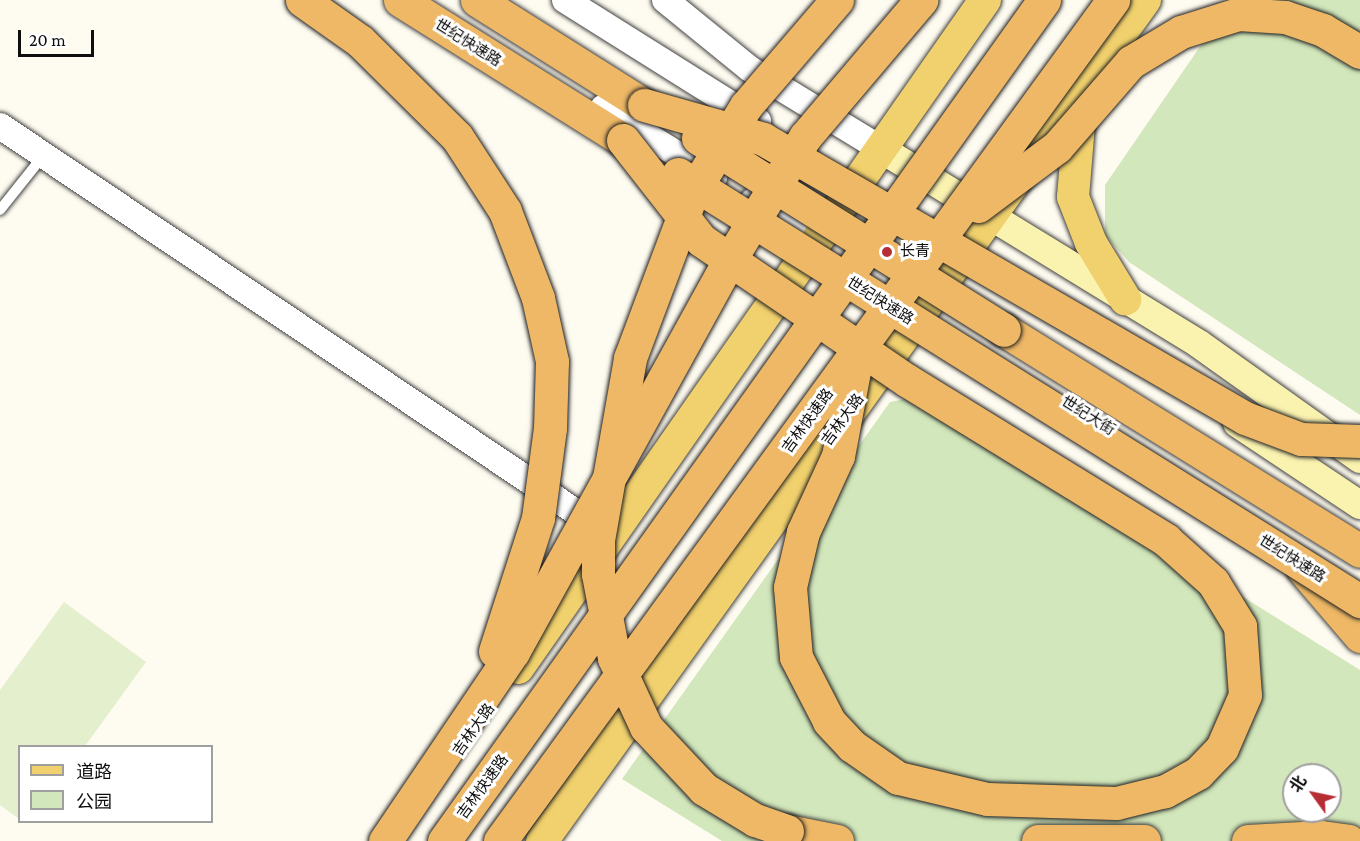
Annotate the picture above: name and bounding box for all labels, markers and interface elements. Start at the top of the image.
street label: 世纪快速路 [431,15,505,71]
scale bar [21,18,98,56]
text: 20 m [29,30,66,50]
marker: 长青 [878,243,896,261]
place label: 长青 [900,243,930,261]
street label: 世纪快速路 [843,273,917,329]
street label: 吉林快速路 [779,385,837,457]
street label: 吉林大路 [818,390,868,450]
street label: 世纪大街 [1058,392,1118,440]
street label: 世纪快速路 [1255,531,1329,587]
street label: 吉林大路 [449,700,499,760]
legend [18,745,213,823]
street label: 吉林快速路 [454,751,512,823]
text: 道路 [76,762,112,782]
north arrow [1282,763,1342,823]
text: 北 [1287,773,1310,795]
text: 公园 [76,792,112,812]

